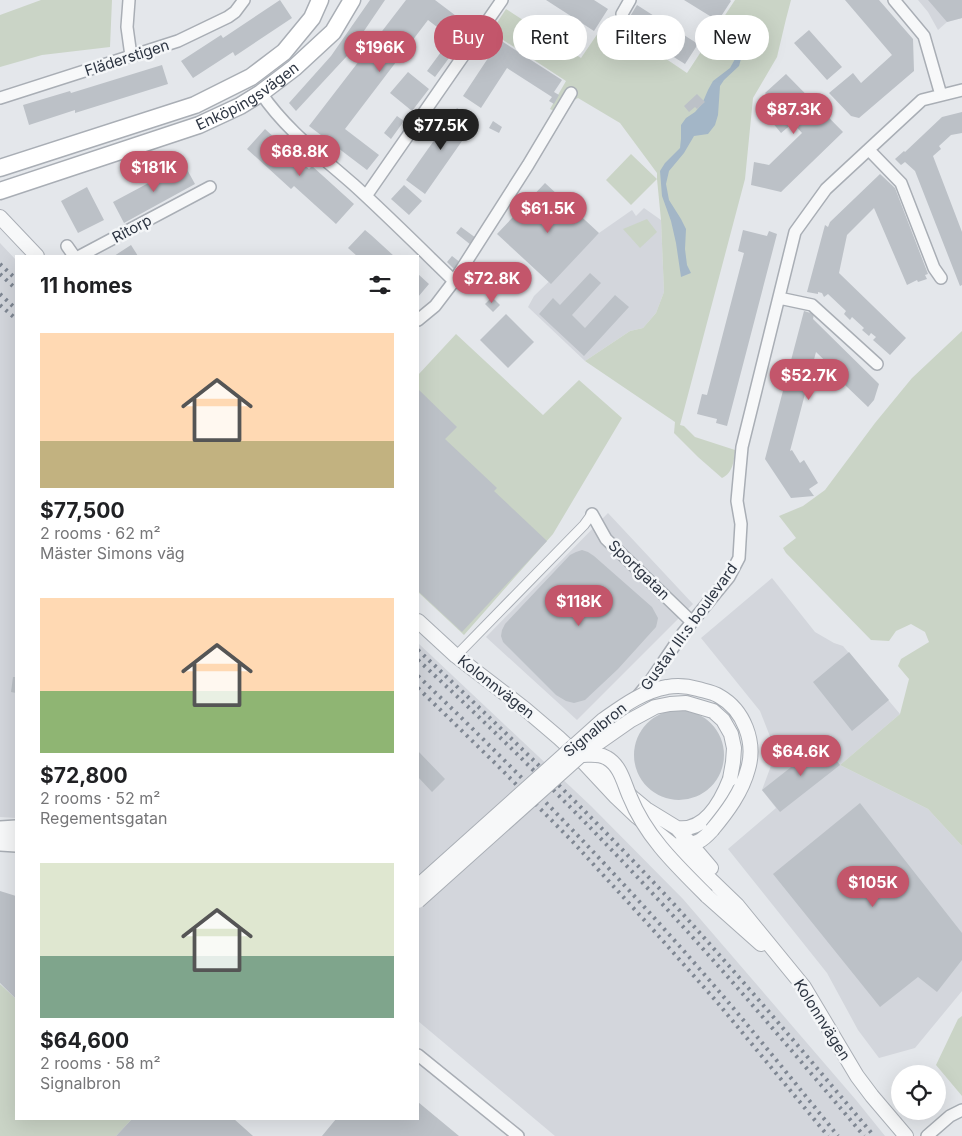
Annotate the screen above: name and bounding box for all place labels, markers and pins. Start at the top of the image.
pin: $196K [345,30,415,73]
pin: $87.3K [753,92,835,135]
pin: $77.5K [400,108,482,151]
pin: $68.8K [259,134,341,177]
pin: $181K [119,150,189,193]
pin: $61.5K [507,192,589,234]
pin: $72.8K [451,262,533,304]
pin: $52.7K [768,358,850,401]
pin: $118K [544,584,614,627]
pin: $64.6K [760,734,842,777]
pin: $105K [838,866,908,908]

